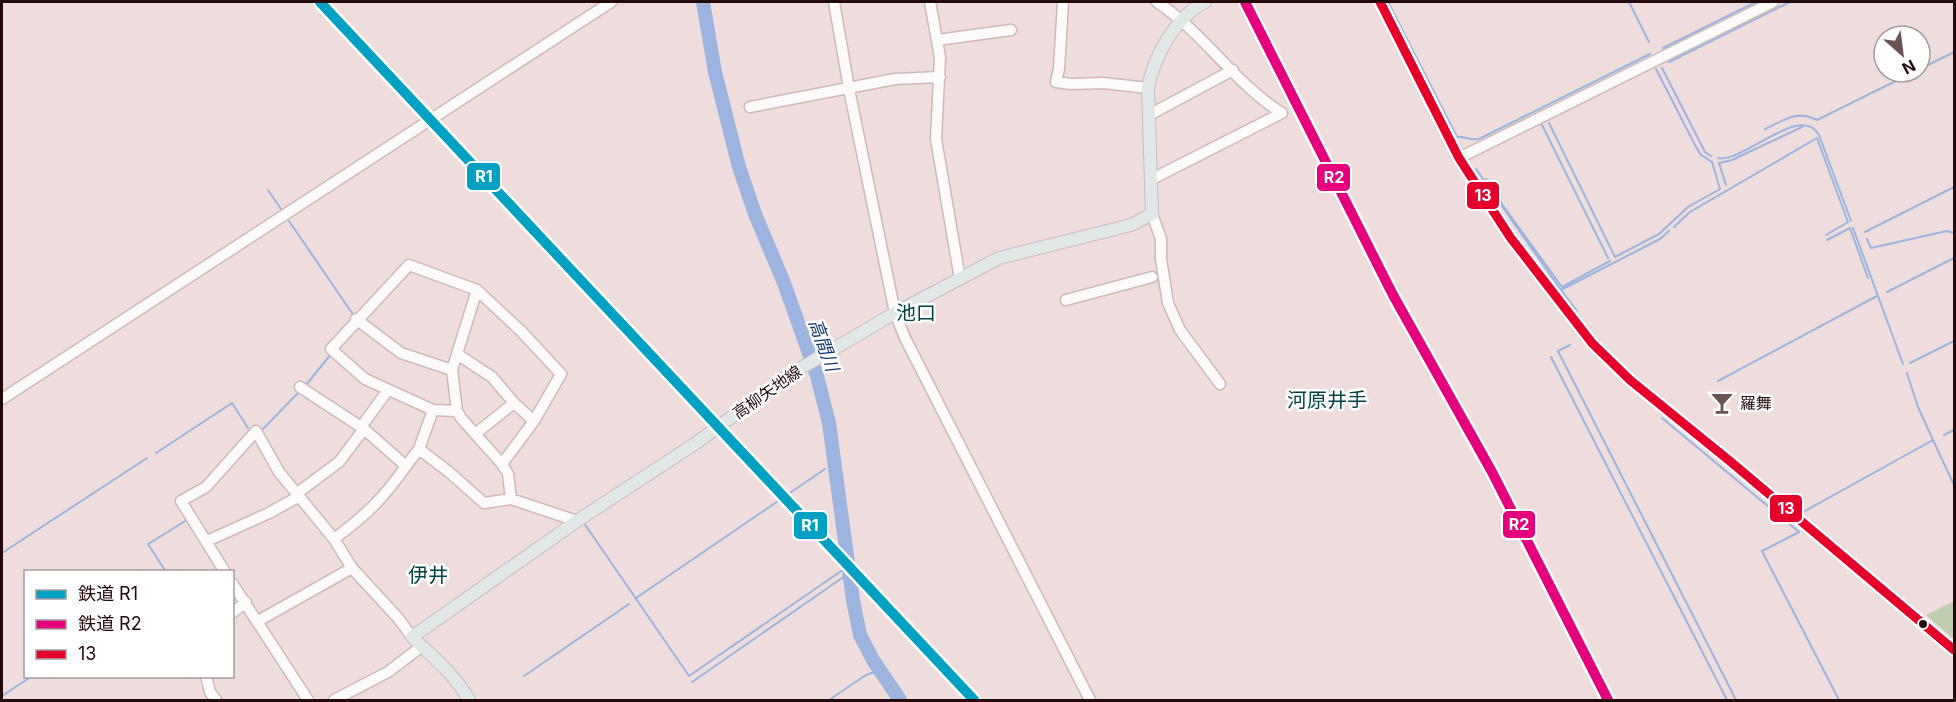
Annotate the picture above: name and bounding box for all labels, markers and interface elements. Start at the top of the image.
north arrow [1872,24,1932,84]
text: N [1899,56,1919,79]
line badge: R1 [466,162,501,191]
line badge: R2 [1316,163,1351,192]
text: R1 [475,166,493,186]
text: R2 [1324,167,1344,187]
line badge: 13 [1466,181,1500,210]
text: 13 [1474,185,1492,205]
district label: 池口 [896,301,936,325]
water label: 高間川 [805,316,844,376]
street label: 高柳矢地線 [728,361,806,423]
district label: 河原井手 [1287,388,1367,412]
bar icon: 羅舞 [1709,390,1735,416]
place label: 羅舞 [1740,393,1772,413]
line badge: 13 [1769,494,1803,523]
text: 13 [1777,498,1795,518]
line badge: R2 [1502,510,1536,539]
line badge: R1 [793,511,828,540]
text: R2 [1509,514,1529,534]
text: R1 [801,515,819,535]
district label: 伊井 [408,563,448,587]
legend [24,570,234,678]
text: 鉄道 R1 [78,583,138,604]
text: 鉄道 R2 [78,613,142,634]
unlabelled marker [1917,618,1929,630]
text: 13 [78,643,96,664]

